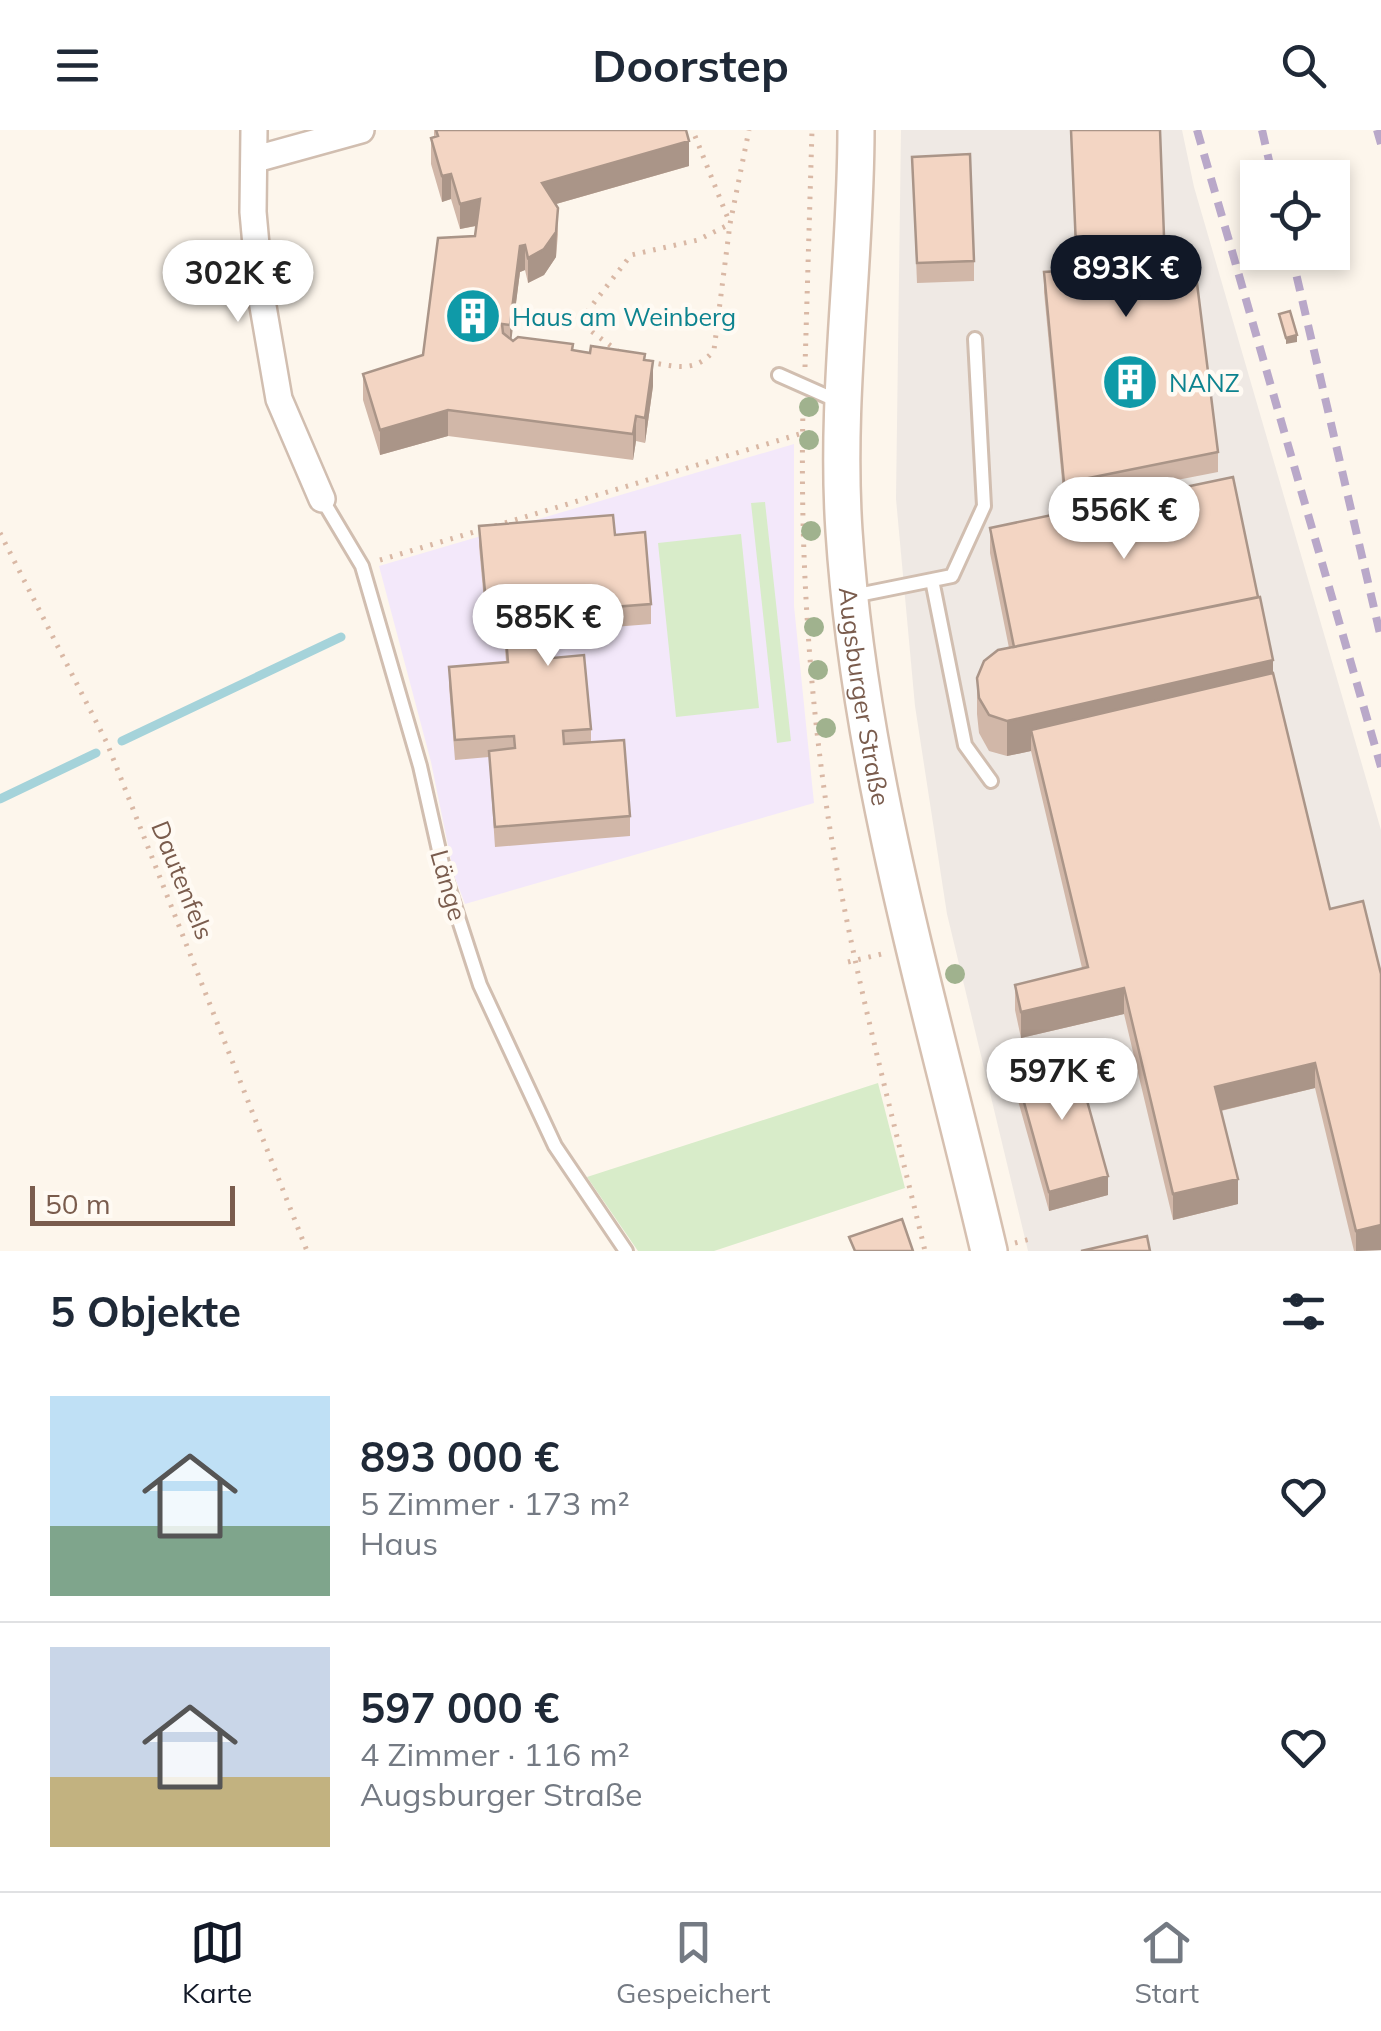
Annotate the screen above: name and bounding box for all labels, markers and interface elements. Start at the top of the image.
text: Doorstep [592,37,789,93]
icon: menu [50,38,105,93]
icon: search [1276,38,1331,93]
map controls [1240,160,1350,270]
button: locate [1240,160,1350,270]
pin: 893K € [1045,235,1207,320]
pin: 302K € [157,240,319,325]
text: 893K € [1073,247,1179,287]
text: 302K € [185,252,291,292]
building icon: Haus am Weinberg [443,286,503,346]
place label: Haus am Weinberg [512,301,736,332]
building icon: NANZ [1100,352,1160,412]
place label: NANZ [1169,367,1240,398]
pin: 556K € [1043,477,1205,562]
text: 556K € [1071,489,1177,529]
pin: 585K € [467,584,629,669]
street label: Augsburger Straße [833,585,898,808]
text: 585K € [495,596,601,636]
street label: Dautenfels [145,816,221,944]
street label: Länge [424,846,474,924]
pin: 597K € [981,1038,1143,1123]
text: 597K € [1009,1050,1115,1090]
scale bar [30,1181,235,1226]
text: 50 m [45,1186,111,1221]
icon: filters [1276,1284,1331,1339]
text: 5 Objekte [50,1285,241,1338]
text: 893 000 € [360,1430,559,1483]
icon: home [130,1436,250,1556]
icon: heart [1276,1469,1331,1524]
text: 5 Zimmer · 173 m² [360,1483,630,1523]
text: Haus [360,1523,438,1563]
text: 597 000 € [360,1681,559,1734]
icon: home [130,1687,250,1807]
icon: heart [1276,1720,1331,1775]
text: 4 Zimmer · 116 m² [360,1734,630,1774]
text: Augsburger Straße [360,1774,642,1814]
tab: Karte [182,1915,252,2010]
tab: Gespeichert [616,1915,771,2010]
tab: Start [1134,1915,1199,2010]

